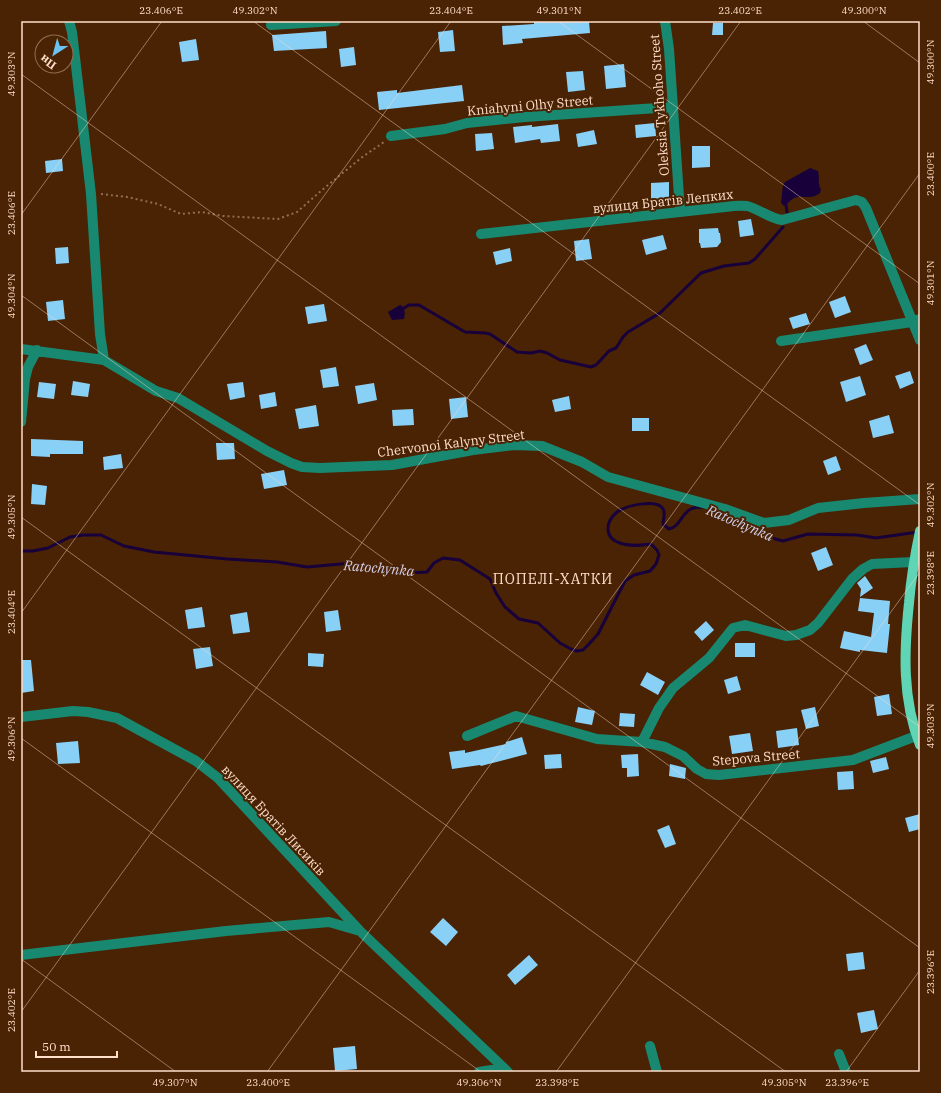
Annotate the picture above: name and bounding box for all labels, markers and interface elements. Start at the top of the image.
text: 23.406°E [139,4,183,17]
text: 49.302°N [232,4,278,17]
text: 23.404°E [429,4,473,17]
text: 49.301°N [536,4,582,17]
text: 23.402°E [718,4,762,17]
text: 49.300°N [841,4,887,17]
street label: Oleksia Tykhoho Street [646,33,673,176]
north arrow [34,34,74,74]
text: 49.300°N [924,39,937,85]
text: 49.303°N [5,51,18,97]
text: Пн [37,51,59,73]
street label: Kniahyni Olhy Street [466,91,594,119]
text: 23.400°E [924,152,937,196]
street label: вулиця Братів Лепких [592,186,734,217]
text: 23.406°E [5,191,18,235]
text: 49.301°N [924,260,937,306]
text: 49.304°N [5,273,18,319]
street label: Chervonoi Kalyny Street [377,426,526,461]
text: 49.302°N [924,482,937,528]
text: 49.305°N [5,494,18,540]
water label: Ratochynka [703,500,776,545]
text: 23.398°E [924,551,937,595]
water label: Ratochynka [342,556,415,580]
district label: ПОПЕЛІ-ХАТКИ [493,570,613,588]
text: 23.404°E [5,590,18,634]
text: 49.303°N [924,703,937,749]
text: 49.306°N [5,716,18,762]
street label: Stepova Street [712,745,801,770]
street label: вулиця Братів Лисиків [218,761,329,879]
text: 23.396°E [924,950,937,994]
text: 23.402°E [5,988,18,1032]
scale bar [36,1033,117,1059]
text: 50 m [42,1039,71,1054]
text: 49.307°N [152,1076,198,1089]
text: 23.400°E [246,1076,290,1089]
text: 49.306°N [456,1076,502,1089]
text: 23.398°E [535,1076,579,1089]
text: 49.305°N [761,1076,807,1089]
text: 23.396°E [825,1076,869,1089]

